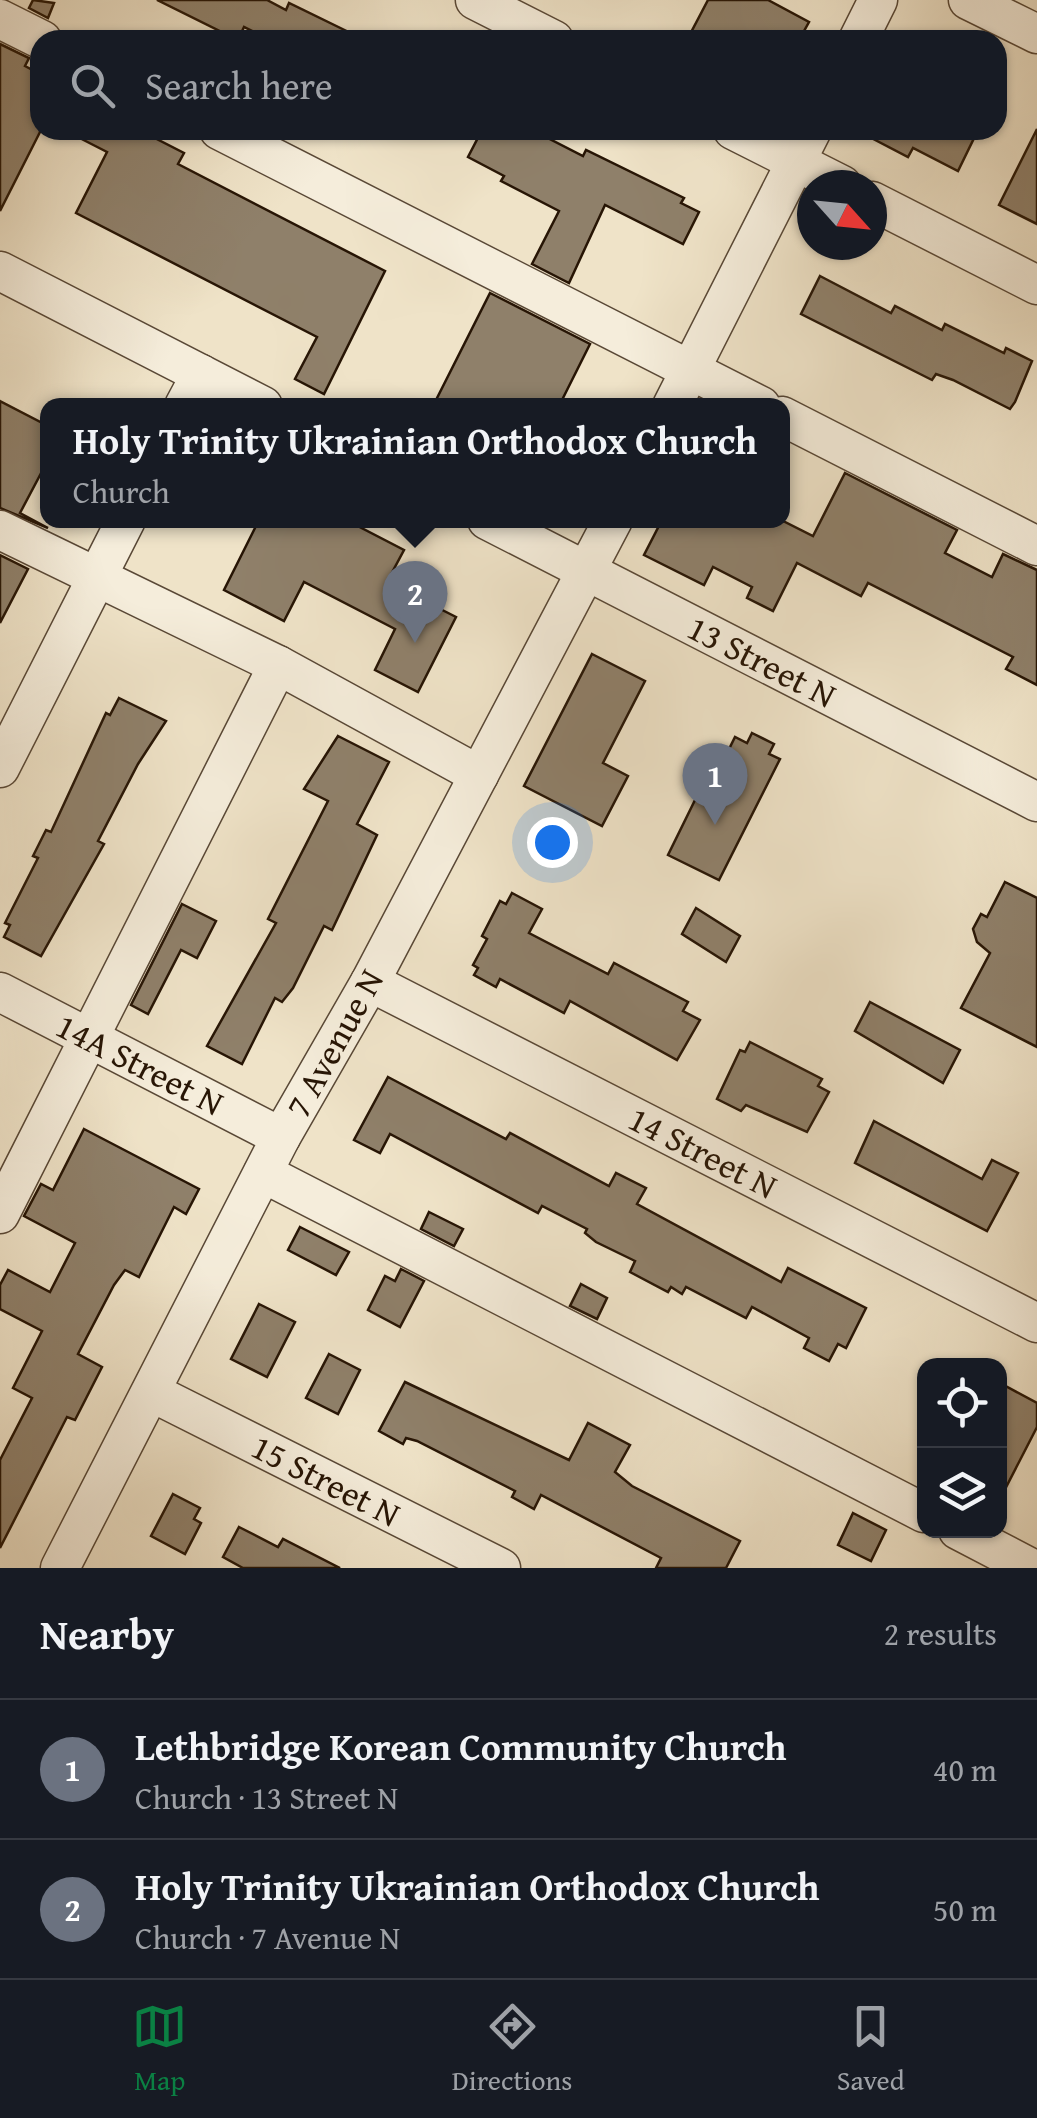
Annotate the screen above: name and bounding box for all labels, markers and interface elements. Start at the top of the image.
search box [30,30,1007,140]
text: Search here [145,57,333,113]
icon: search [65,58,120,113]
north arrow [797,170,887,260]
popup [40,398,790,528]
text: Holy Trinity Ukrainian Orthodox Church [73,412,757,468]
text: Church [73,468,170,515]
pin: 2 [382,560,448,643]
street label: 13 Street N [679,602,845,720]
pin: 1 [682,742,748,825]
your location [527,817,578,868]
street label: 7 Avenue N [272,959,396,1127]
street label: 14A Street N [47,1000,233,1128]
street label: 14 Street N [620,1093,786,1211]
map controls [917,1358,1007,1538]
button: locate [917,1358,1007,1448]
street label: 15 Street N [243,1421,409,1539]
button: layers [917,1448,1007,1538]
text: Nearby [40,1603,174,1664]
text: 2 results [884,1610,997,1657]
text: Lethbridge Korean Community Church [135,1718,786,1774]
text: 1 [64,1746,81,1793]
text: 40 m [933,1746,997,1793]
text: Church · 13 Street N [135,1774,398,1821]
text: Holy Trinity Ukrainian Orthodox Church [135,1858,820,1914]
text: 2 [64,1886,81,1933]
text: 50 m [933,1886,997,1933]
text: Church · 7 Avenue N [135,1914,400,1961]
tab: Map [132,1999,187,2100]
tab: Directions [452,1999,572,2100]
tab: Saved [837,1999,905,2100]

